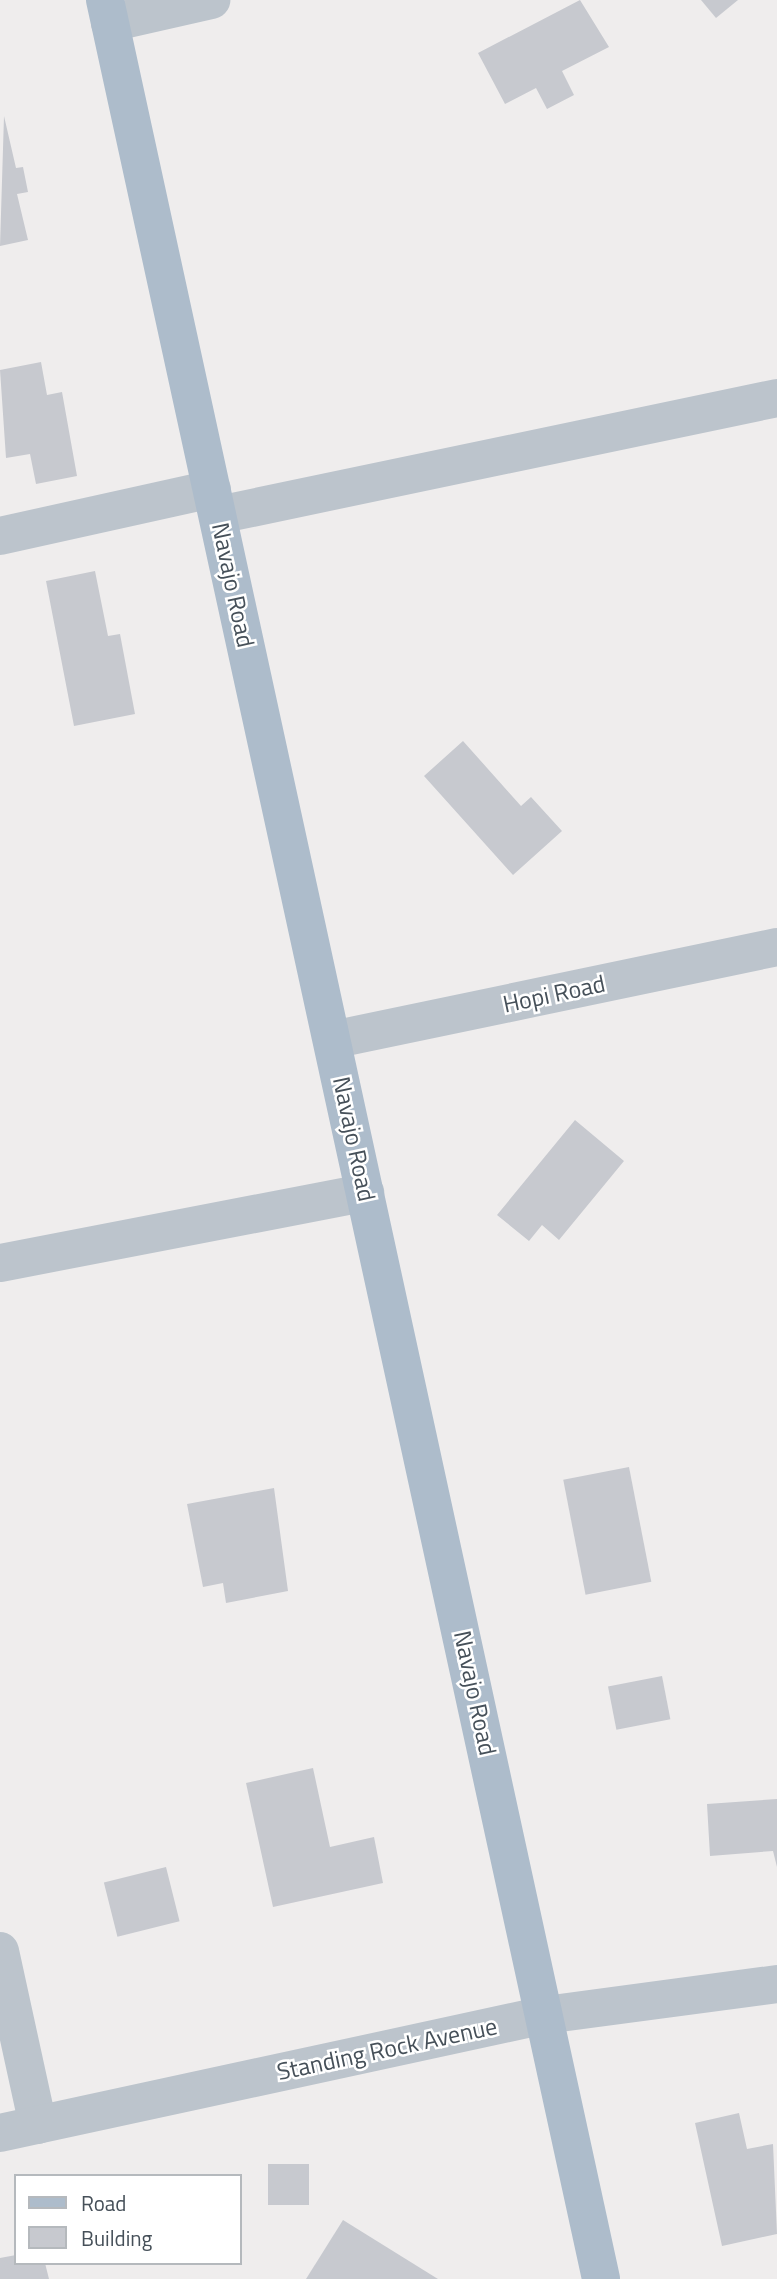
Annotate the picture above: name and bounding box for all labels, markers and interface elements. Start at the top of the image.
street label: Navajo Road [206,520,260,650]
street label: Hopi Road [500,969,608,1019]
street label: Navajo Road [327,1074,381,1204]
street label: Navajo Road [448,1628,502,1758]
street label: Standing Rock Avenue [274,2012,500,2086]
legend [14,2174,242,2265]
text: Road [81,2187,126,2219]
text: Building [81,2222,152,2254]

